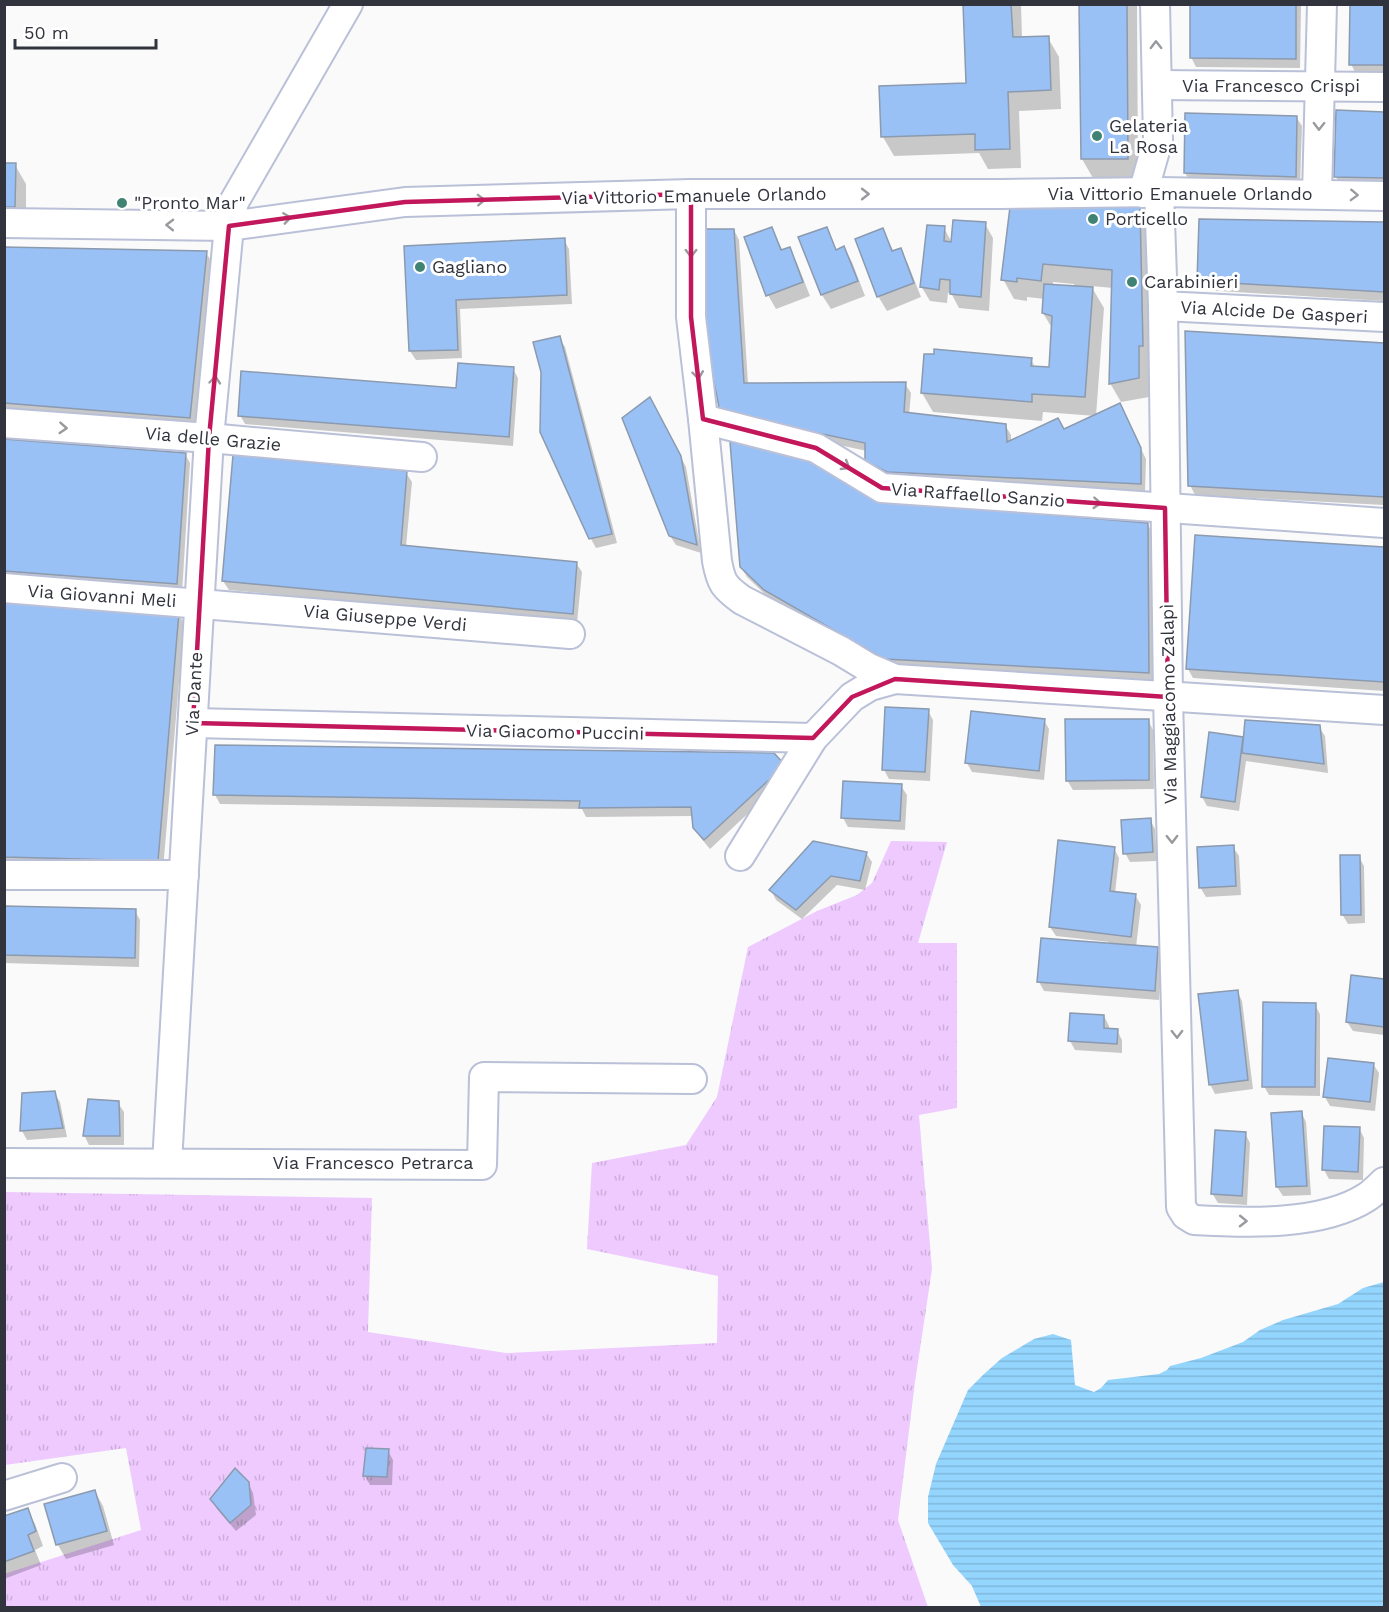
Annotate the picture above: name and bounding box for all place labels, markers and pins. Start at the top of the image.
place label: Gelateria La Rosa [1109,115,1188,157]
marker: Gelateria La Rosa [1090,129,1104,143]
place label: "Pronto Mar" [134,192,246,213]
marker: "Pronto Mar" [115,196,129,210]
place label: Porticello [1105,208,1188,229]
marker: Porticello [1086,212,1100,226]
place label: Gagliano [432,256,507,277]
marker: Gagliano [413,260,427,274]
place label: Carabinieri [1144,271,1238,292]
marker: Carabinieri [1125,275,1139,289]

